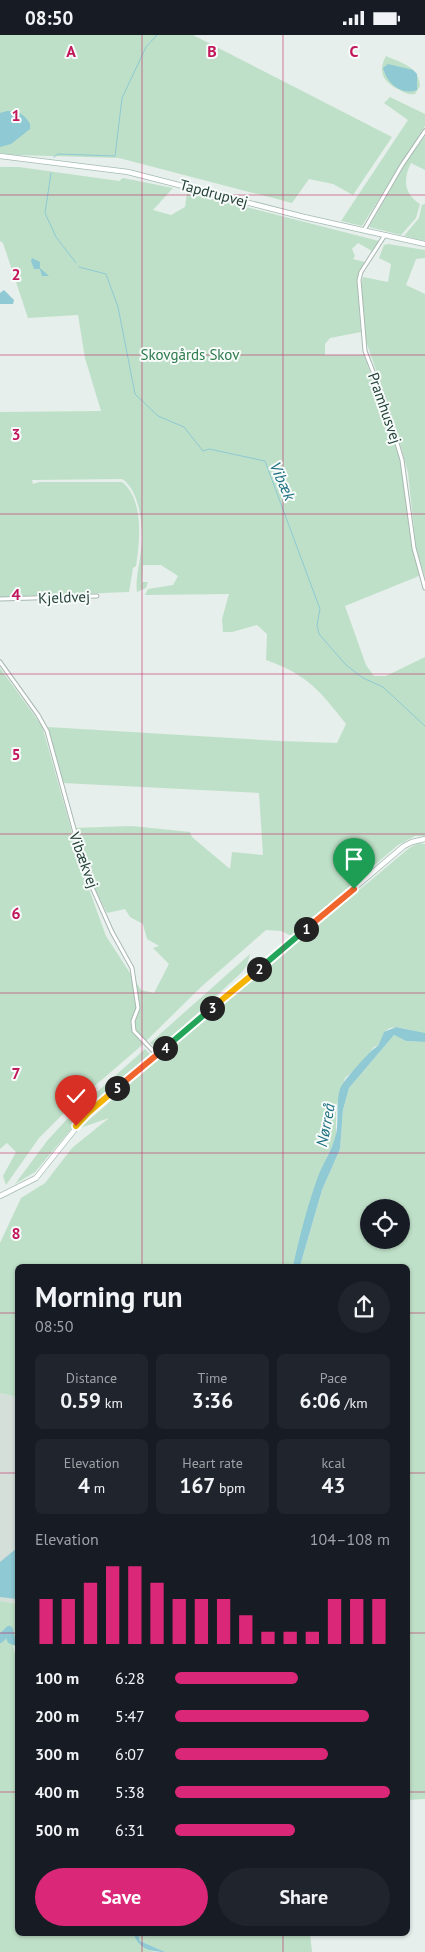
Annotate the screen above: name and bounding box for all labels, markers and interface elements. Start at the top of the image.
text: 08:50 [25,6,73,30]
text: A [66,41,76,61]
text: B [207,41,217,61]
text: C [350,41,359,61]
text: 1 [11,105,21,125]
street label: Tapdrupvej [178,175,250,211]
text: 2 [11,264,21,284]
park label: Skovgårds Skov [141,345,240,364]
street label: Pramhusvej [364,370,406,446]
text: 3 [11,424,21,444]
water label: Vibæk [266,458,301,504]
text: 4 [11,584,21,604]
street label: Kjeldvej [38,587,90,607]
text: 5 [11,744,21,764]
street label: Vibækvej [65,828,103,891]
pin [333,838,375,889]
icon: arrive [340,845,368,873]
text: 6 [11,903,21,923]
pin: 1 [294,917,318,941]
text: 1 [303,920,310,938]
pin: 2 [246,957,272,981]
text: 2 [256,960,263,978]
pin: 3 [200,995,224,1021]
text: 3 [209,999,216,1017]
pin: 4 [152,1035,178,1061]
text: 4 [162,1039,169,1057]
text: 7 [11,1063,21,1083]
pin [55,1075,97,1126]
pin: 5 [104,1075,130,1101]
text: 5 [114,1079,121,1097]
icon: check [62,1082,90,1110]
water label: Nørreå [311,1101,339,1148]
map controls [360,1199,410,1249]
button: locate [360,1199,410,1249]
text: 8 [11,1223,21,1243]
text: Morning run [35,1278,183,1315]
button: share [338,1281,390,1333]
text: 08:50 [35,1316,73,1336]
text: Distance [66,1369,117,1387]
text: Time [197,1369,228,1387]
text: Pace [320,1369,347,1387]
text: 0.59 [60,1387,101,1414]
text: 3:36 [192,1387,233,1414]
text: 6:06 [299,1387,341,1414]
text: km [101,1394,123,1412]
text: /km [341,1394,368,1412]
text: Elevation [64,1454,119,1472]
text: Heart rate [182,1454,243,1472]
text: kcal [322,1454,345,1472]
text: 4 [78,1472,90,1499]
text: 167 [180,1472,215,1499]
text: 43 [322,1472,345,1499]
text: m [90,1479,105,1497]
text: bpm [215,1479,245,1497]
text: Elevation [35,1529,99,1549]
text: 104–108 m [310,1529,390,1549]
text: 100 m [35,1668,79,1688]
text: 6:28 [115,1668,145,1688]
text: 200 m [35,1706,79,1726]
text: 5:47 [115,1706,145,1726]
text: 300 m [35,1744,79,1764]
text: 6:07 [115,1744,145,1764]
text: 400 m [35,1782,79,1802]
text: 5:38 [115,1782,145,1802]
text: 500 m [35,1820,79,1840]
text: 6:31 [115,1820,145,1840]
button: Save [35,1868,208,1926]
button: Share [218,1868,390,1926]

